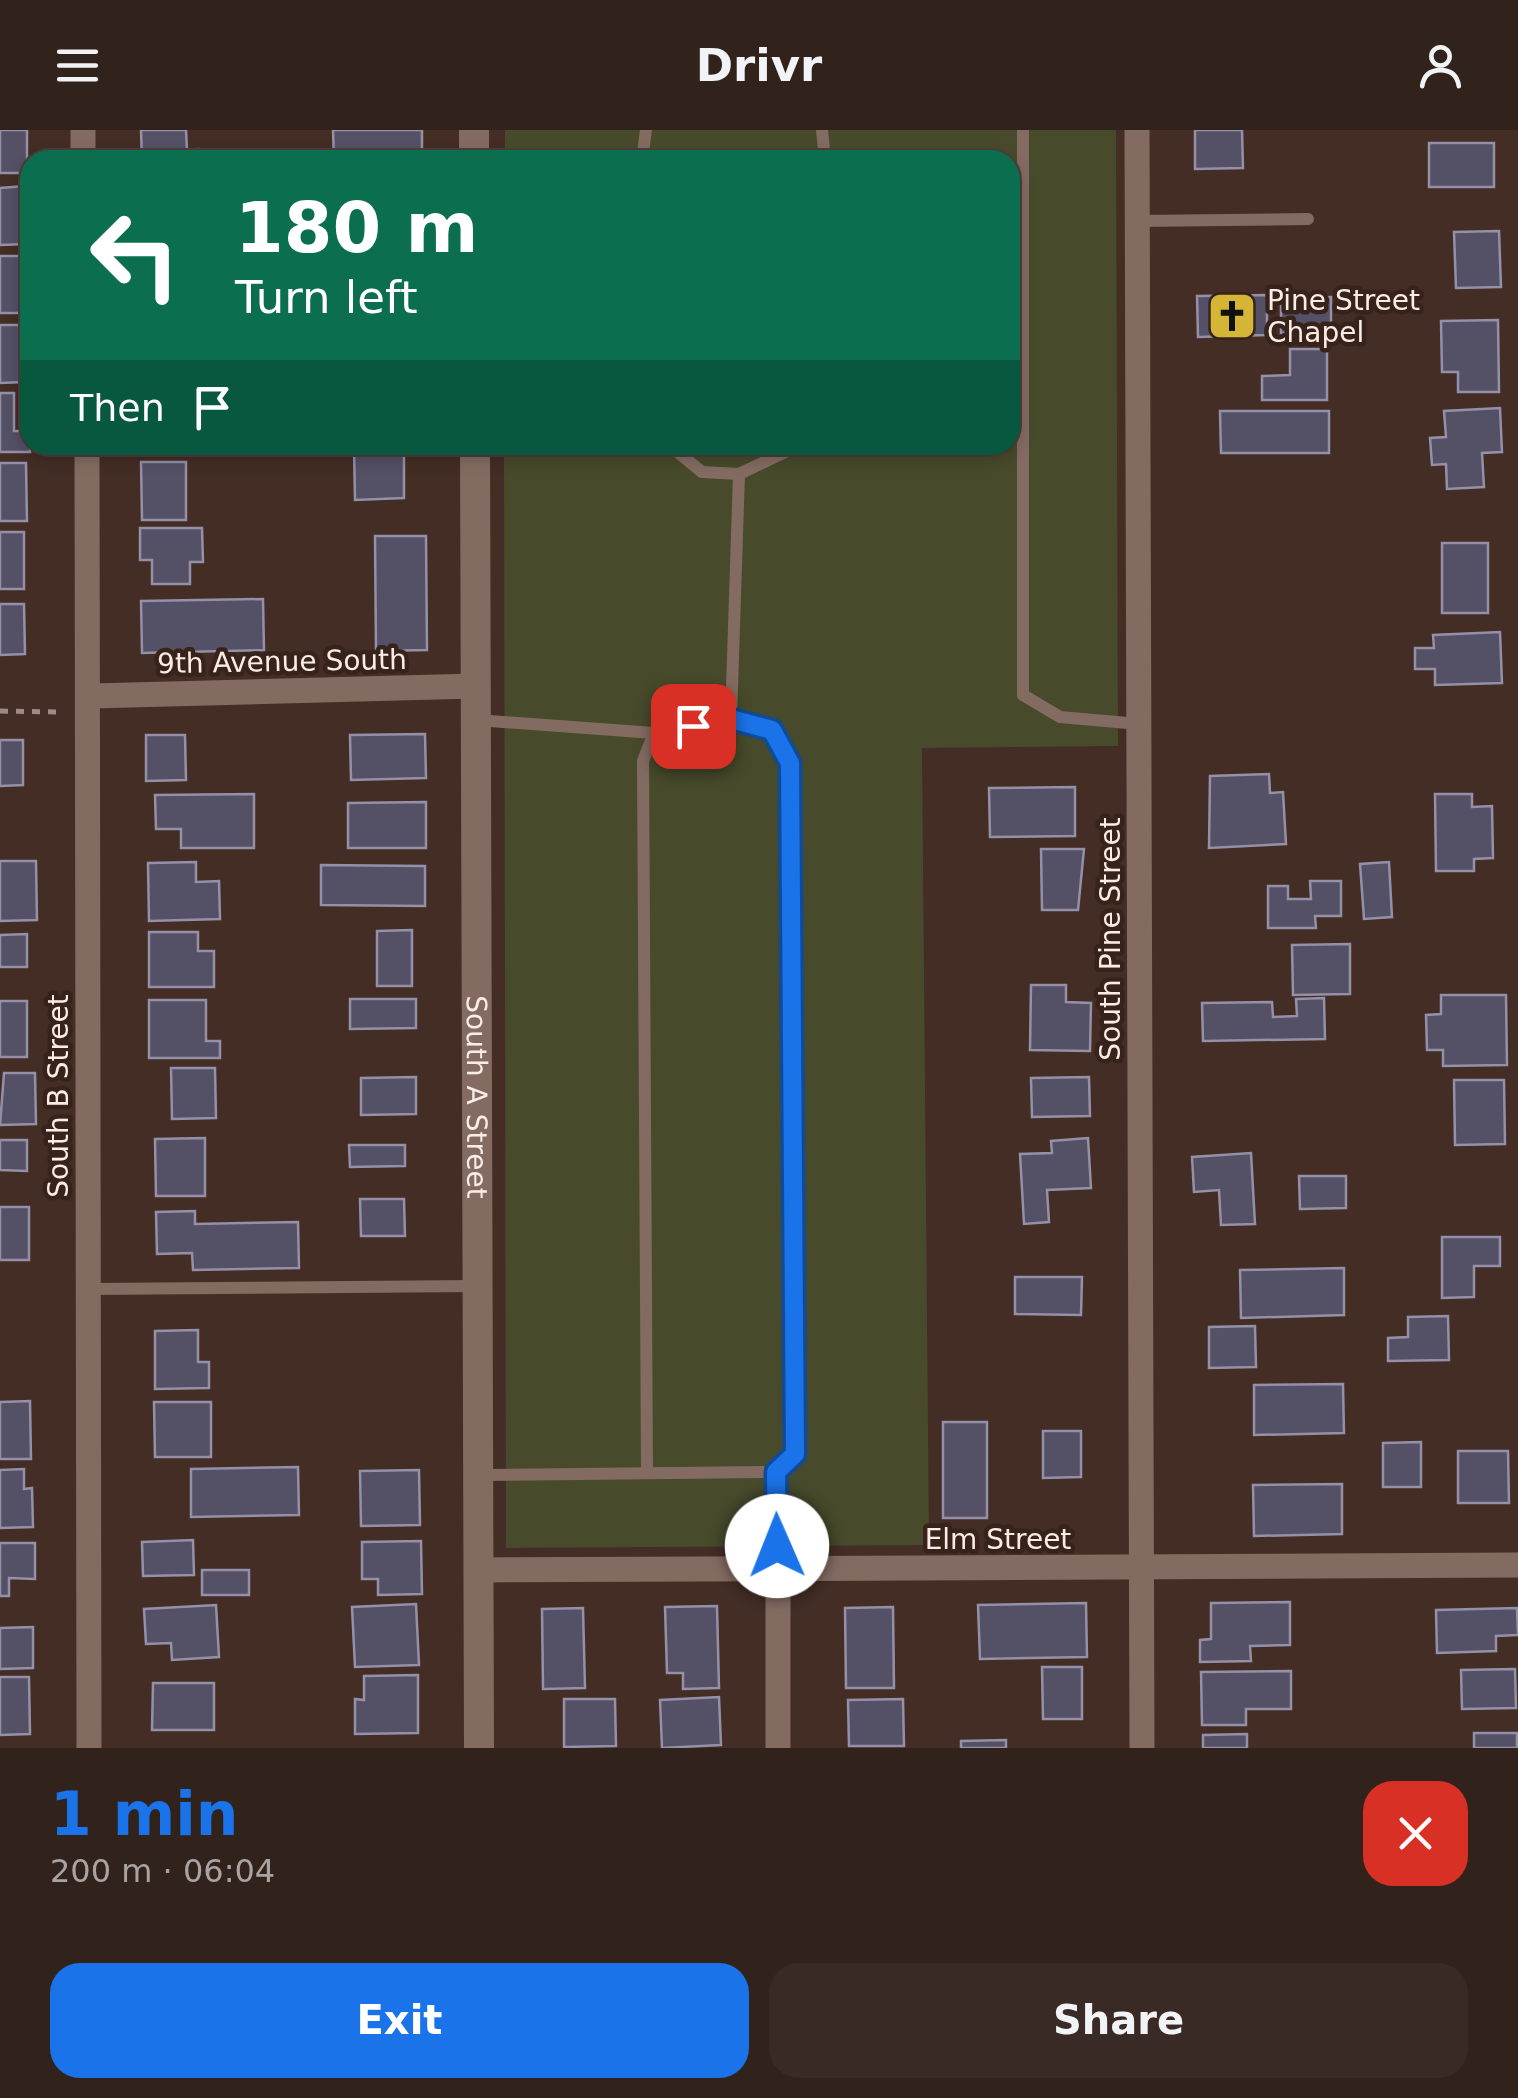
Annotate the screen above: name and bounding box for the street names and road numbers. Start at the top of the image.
street label: 9th Avenue South [157,643,407,680]
street label: South Pine Street [1094,817,1127,1061]
street label: South B Street [42,994,75,1198]
street label: South A Street [460,995,493,1199]
street label: Elm Street [925,1523,1071,1556]

